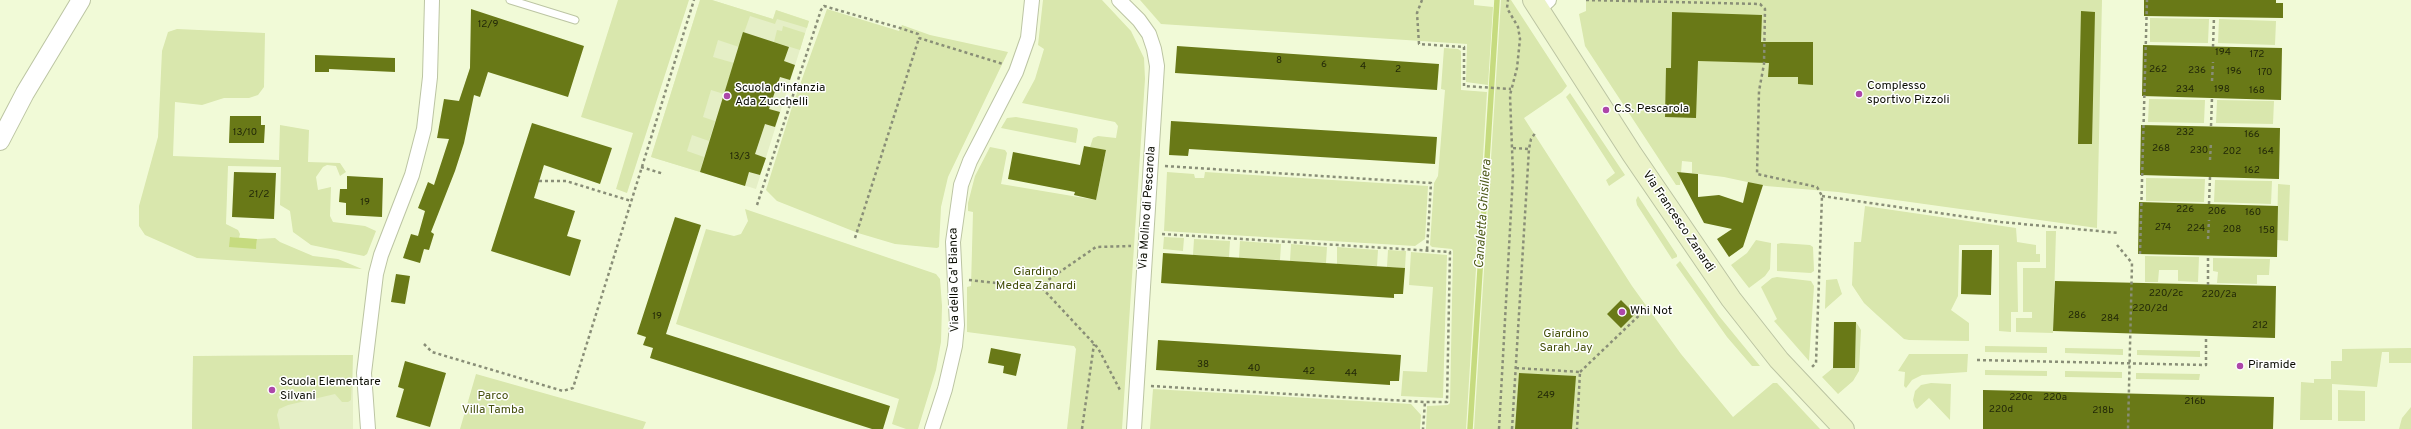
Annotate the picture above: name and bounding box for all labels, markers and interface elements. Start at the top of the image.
house number: 12/9 [478,19,498,31]
house number: 194 [2215,47,2231,59]
house number: 172 [2250,49,2264,61]
house number: 8 [1276,55,1282,67]
house number: 6 [1321,59,1327,71]
house number: 4 [1360,61,1366,73]
house number: 2 [1395,64,1401,76]
house number: 262 [2149,64,2167,76]
house number: 236 [2188,65,2206,77]
house number: 196 [2226,66,2242,78]
house number: 170 [2257,67,2273,79]
place label: Complesso sportivo Pizzoli [1867,80,1950,108]
place label: Scuola d'infanzia Ada Zucchelli [735,82,825,110]
house number: 234 [2176,84,2194,96]
house number: 198 [2214,84,2230,96]
house number: 168 [2249,85,2265,97]
marker: Complesso sportivo Pizzoli [1854,89,1864,99]
marker: Scuola d'infanzia Ada Zucchelli [722,91,732,101]
place label: C.S. Pescarola [1614,103,1689,117]
marker: C.S. Pescarola [1601,105,1611,115]
house number: 13/10 [233,127,257,139]
house number: 232 [2176,127,2194,139]
house number: 166 [2244,129,2260,141]
house number: 268 [2152,143,2170,155]
house number: 230 [2190,145,2208,157]
street label: Via Molino di Pescarola [1136,146,1160,270]
house number: 202 [2223,146,2241,158]
house number: 164 [2258,146,2274,158]
house number: 13/3 [730,151,750,163]
water label: Canaletta Ghisiliera [1472,159,1496,269]
house number: 162 [2244,165,2260,177]
street label: Via Francesco Zanardi [1639,169,1717,275]
house number: 21/2 [249,189,269,201]
house number: 19 [360,197,370,209]
house number: 226 [2176,204,2194,216]
house number: 206 [2208,206,2226,218]
house number: 160 [2245,207,2261,219]
house number: 274 [2155,222,2171,234]
house number: 224 [2187,223,2205,235]
house number: 208 [2223,224,2241,236]
house number: 158 [2259,225,2275,237]
street label: Via della Ca' Bianca [947,228,963,332]
park label: Giardino Medea Zanardi [996,266,1076,294]
house number: 220/2c [2149,288,2183,300]
house number: 220/2a [2202,289,2236,301]
house number: 220/2d [2132,303,2168,315]
place label: Whi Not [1630,305,1672,319]
marker: Whi Not [1617,307,1627,317]
house number: 286 [2068,310,2086,322]
house number: 19 [652,311,662,323]
house number: 284 [2101,313,2119,325]
house number: 212 [2252,320,2268,332]
park label: Giardino Sarah Jay [1539,328,1593,356]
house number: 38 [1197,359,1209,371]
place label: Piramide [2248,359,2296,373]
marker: Piramide [2235,361,2245,371]
house number: 40 [1248,363,1260,375]
house number: 42 [1303,366,1315,378]
house number: 44 [1345,368,1357,380]
place label: Scuola Elementare Silvani [280,376,381,404]
marker: Scuola Elementare Silvani [267,385,277,395]
park label: Parco Villa Tamba [462,390,524,418]
house number: 249 [1537,390,1555,402]
house number: 220c [2009,392,2033,404]
house number: 220a [2043,392,2067,404]
house number: 216b [2184,396,2206,408]
house number: 220d [1989,404,2013,416]
house number: 218b [2092,405,2114,417]

